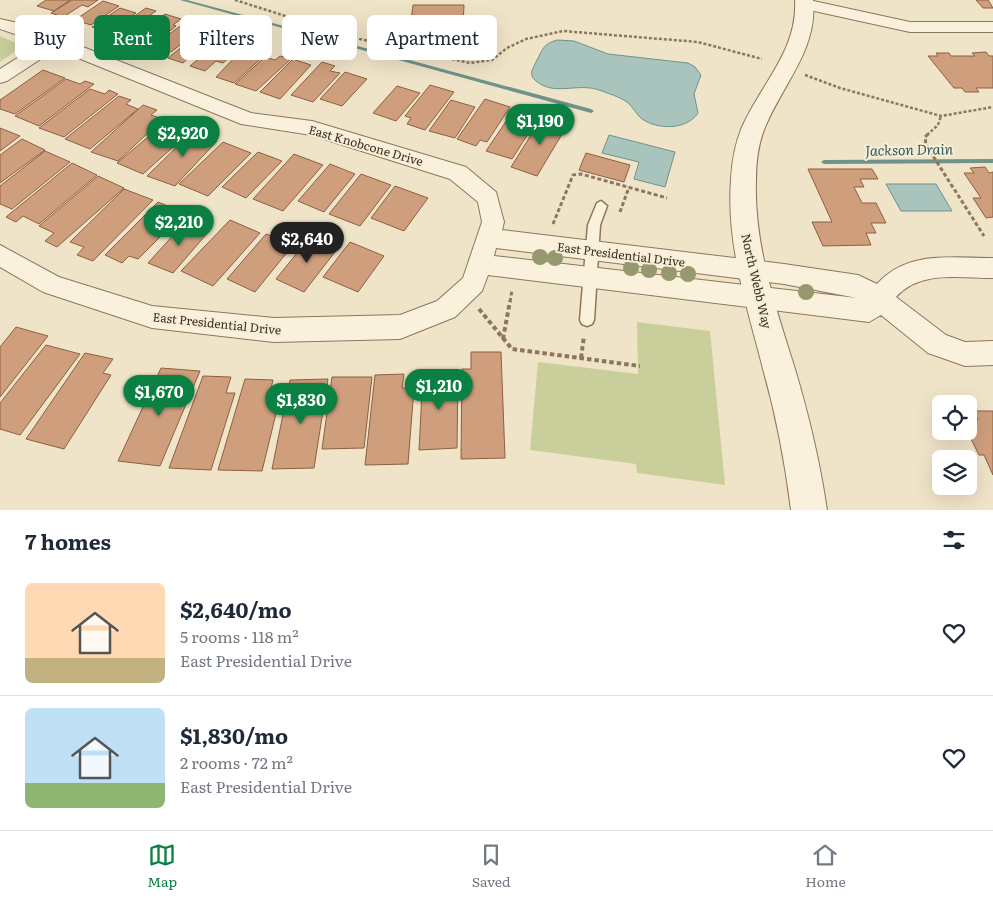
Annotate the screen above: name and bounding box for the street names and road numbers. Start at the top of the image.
street label: East Knobcone Drive [307,120,425,170]
street label: North Webb Way [737,232,777,331]
street label: East Presidential Drive [556,237,686,271]
street label: East Presidential Drive [152,307,282,339]

